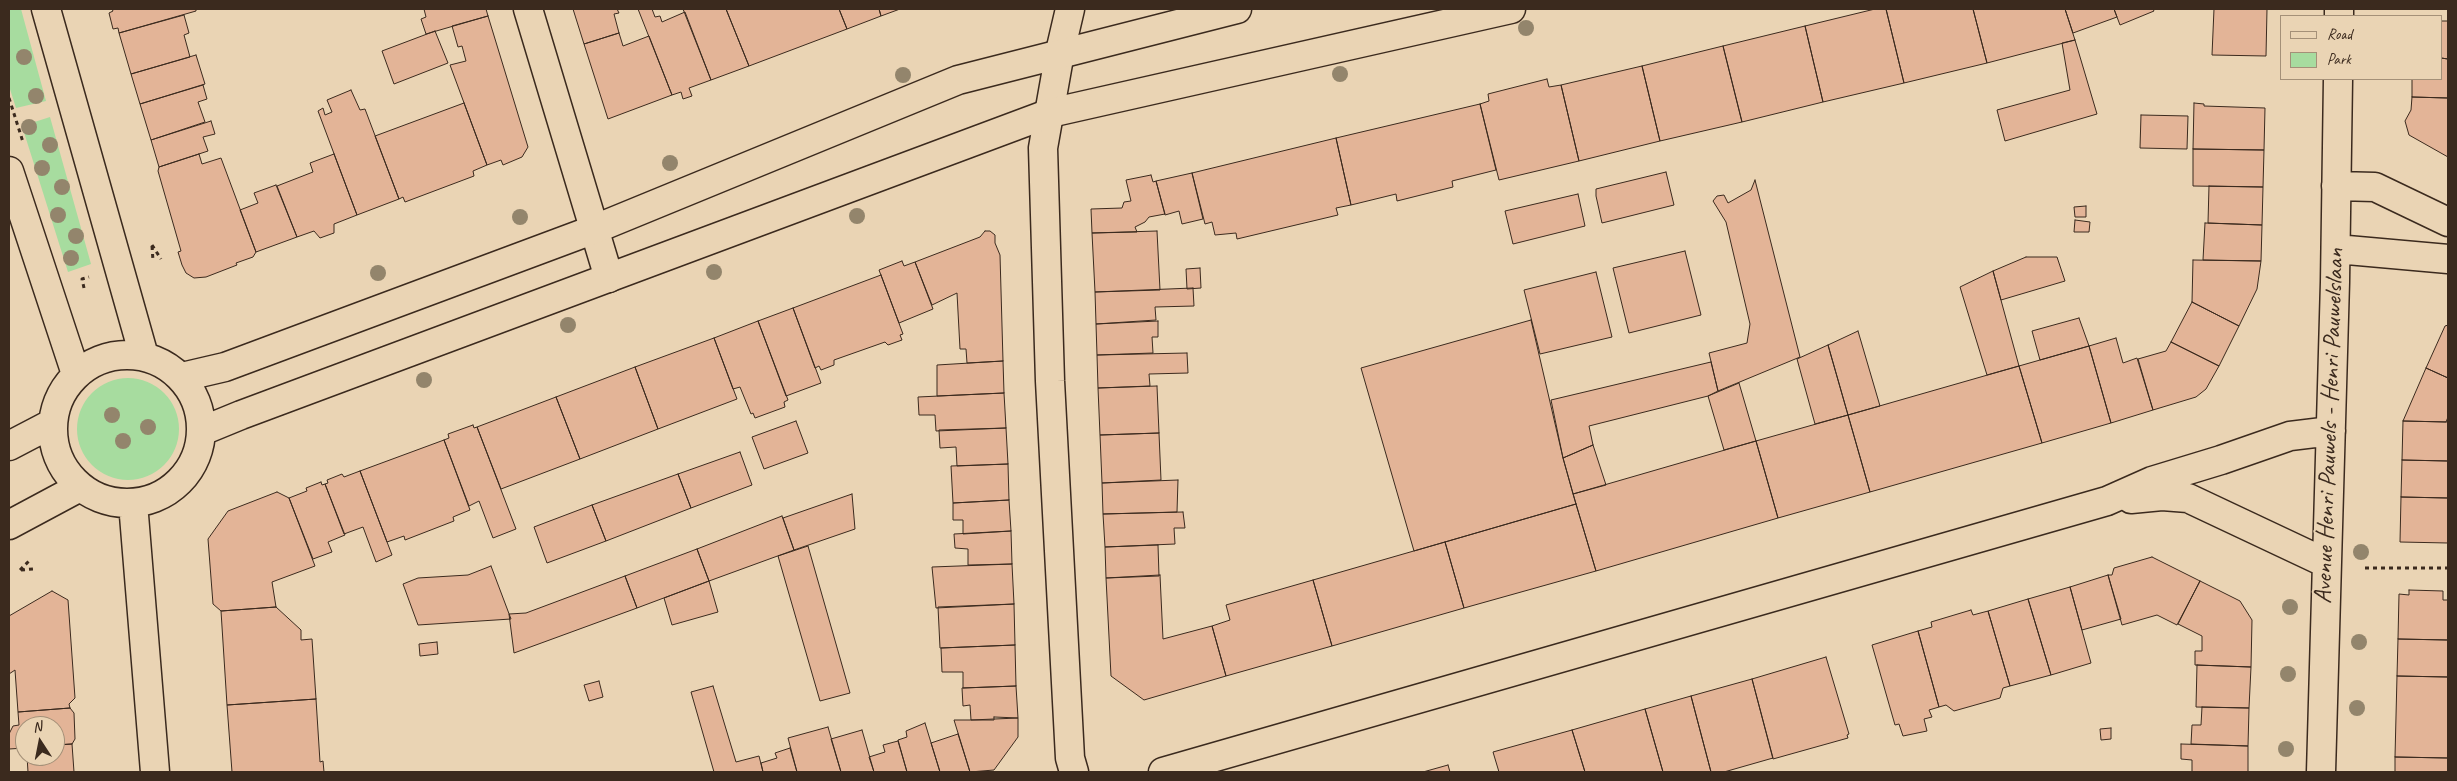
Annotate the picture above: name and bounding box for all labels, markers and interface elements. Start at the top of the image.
legend [2280,15,2442,80]
text: Road [2327,25,2352,44]
text: Park [2327,50,2351,69]
street label: Avenue Henri Pauwels - Henri Pauwelslaan [2309,248,2351,604]
north arrow [15,716,65,766]
text: N [31,718,43,736]

